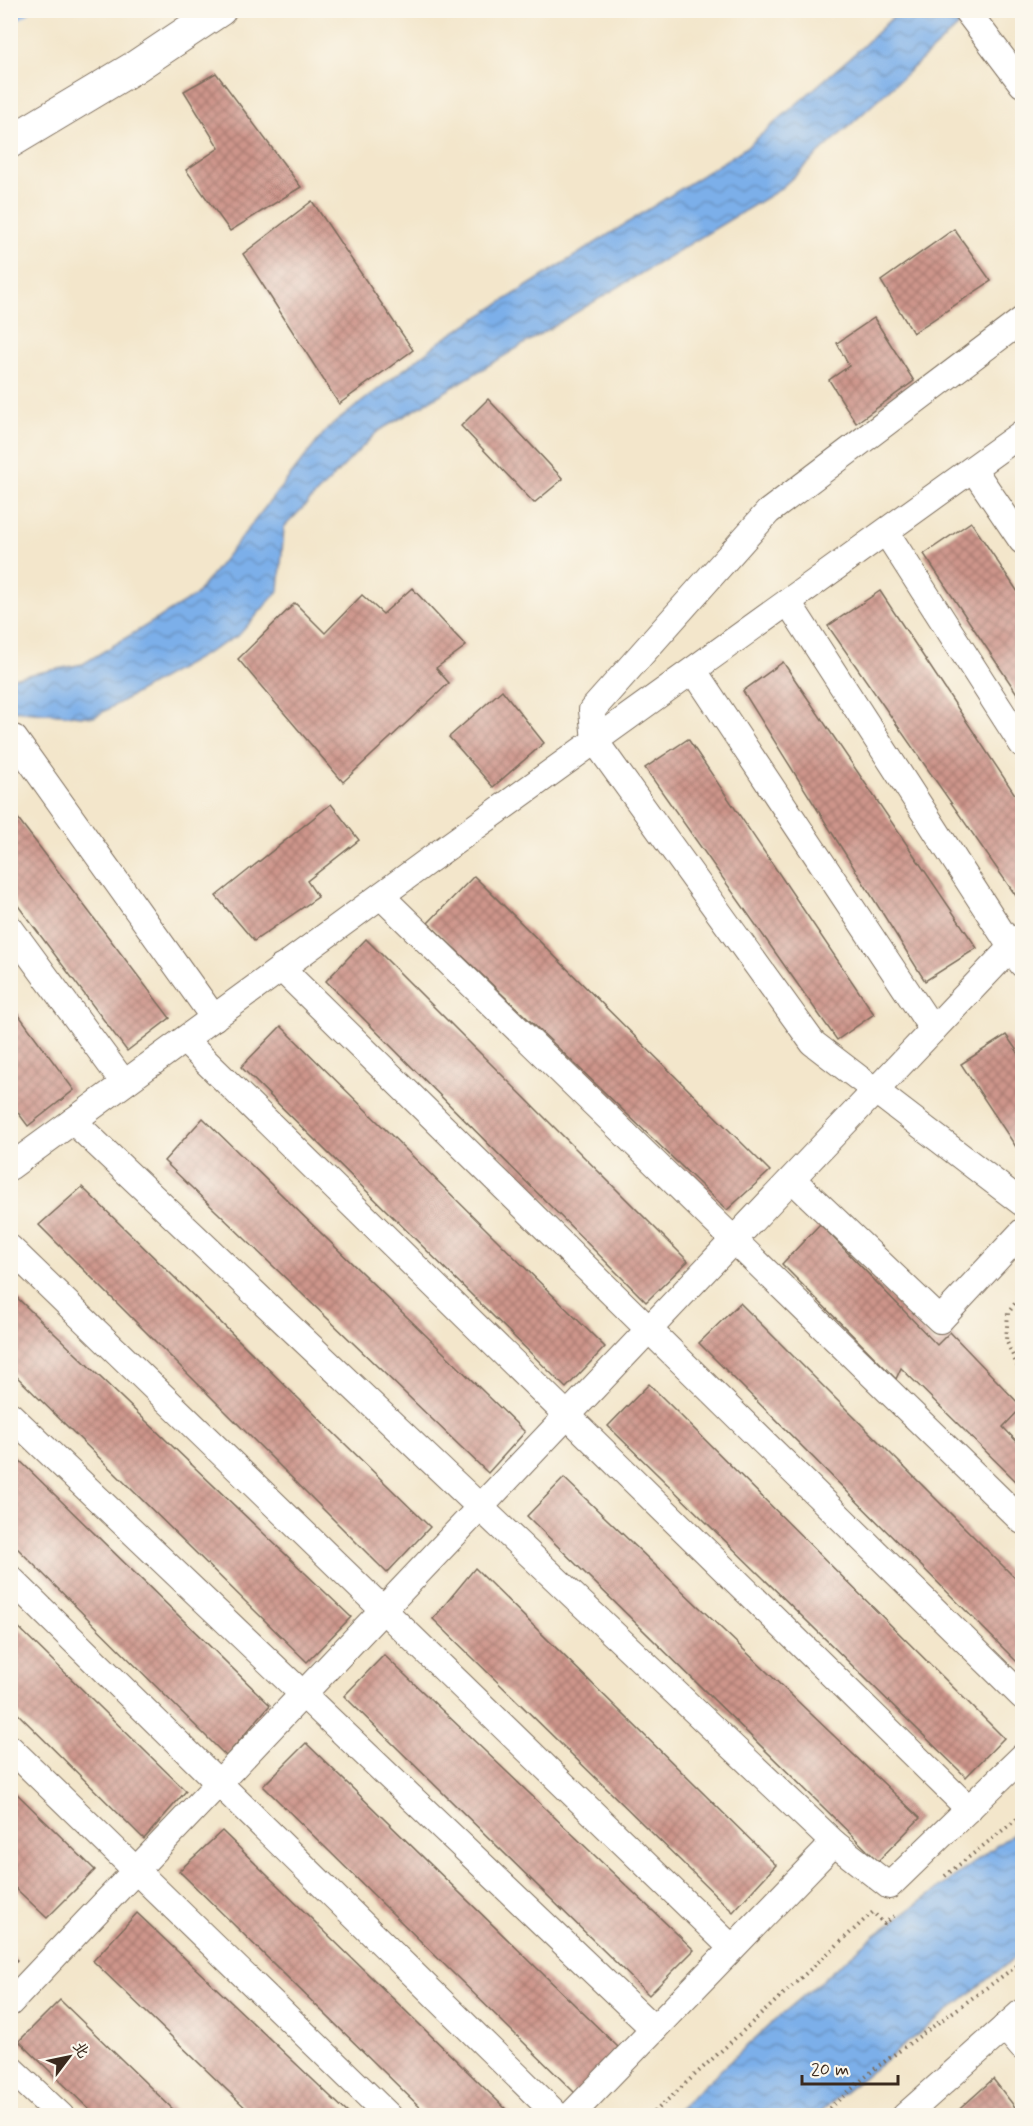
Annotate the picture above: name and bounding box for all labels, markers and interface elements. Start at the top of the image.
north arrow [39,2027,99,2087]
text: 北 [67,2037,94,2062]
scale bar [802,2048,898,2086]
text: 20 m [811,2058,849,2082]

